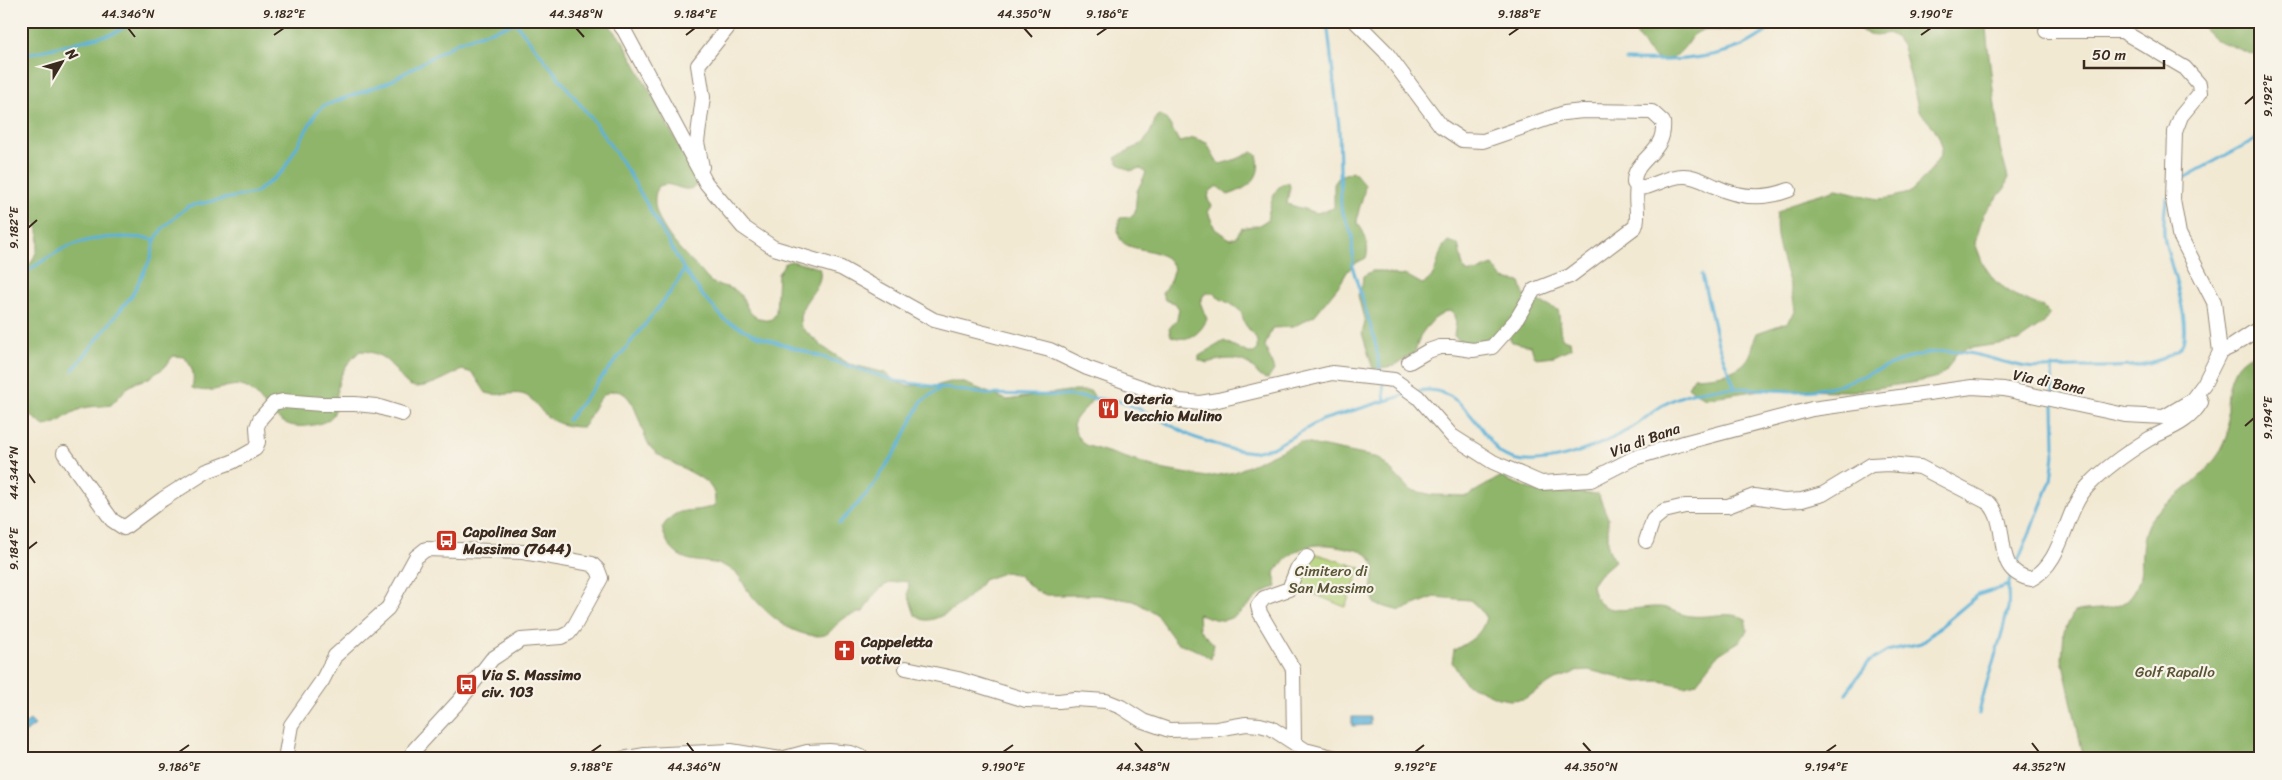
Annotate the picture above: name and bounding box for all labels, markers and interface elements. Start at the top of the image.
text: 44.346°N [102,3,155,25]
text: 9.182°E [263,3,306,25]
text: 44.348°N [549,3,603,25]
text: 9.184°E [674,3,718,25]
text: 44.350°N [997,3,1051,25]
text: 9.186°E [1086,3,1129,25]
text: 9.188°E [1498,3,1542,25]
text: 9.190°E [1910,3,1954,25]
north arrow [38,38,88,88]
scale bar [2084,38,2164,70]
text: N [58,42,85,66]
text: 50 m [2092,42,2127,68]
text: 9.192°E [2257,74,2279,117]
text: 9.182°E [3,206,25,249]
street label: Via di Bana [2011,362,2088,402]
place label: Osteria Vecchio Mulino [1123,386,1222,429]
text: 9.194°E [2257,395,2279,439]
restaurant icon: Osteria Vecchio Mulino [1096,396,1120,420]
street label: Via di Bana [1606,415,1684,465]
text: 44.344°N [3,445,25,500]
place label: Capolinea San Massimo (7644) [462,519,572,562]
text: 9.184°E [3,526,25,570]
bus stop icon: Capolinea San Massimo (7644) [435,529,459,553]
park label: Cimitero di San Massimo [1288,558,1374,601]
place label: Cappeletta votiva [860,629,933,672]
church icon: Cappeletta votiva [833,639,857,663]
park label: Golf Rapallo [2135,659,2215,685]
place label: Via S. Massimo civ. 103 [481,662,581,705]
bus stop icon: Via S. Massimo civ. 103 [454,672,478,696]
text: 9.186°E [158,756,201,778]
text: 9.188°E [570,756,614,778]
text: 44.346°N [668,756,721,778]
text: 9.190°E [982,756,1026,778]
text: 44.348°N [1116,756,1170,778]
text: 9.192°E [1394,756,1437,778]
text: 44.350°N [1564,756,1618,778]
text: 9.194°E [1805,756,1849,778]
text: 44.352°N [2013,756,2066,778]

